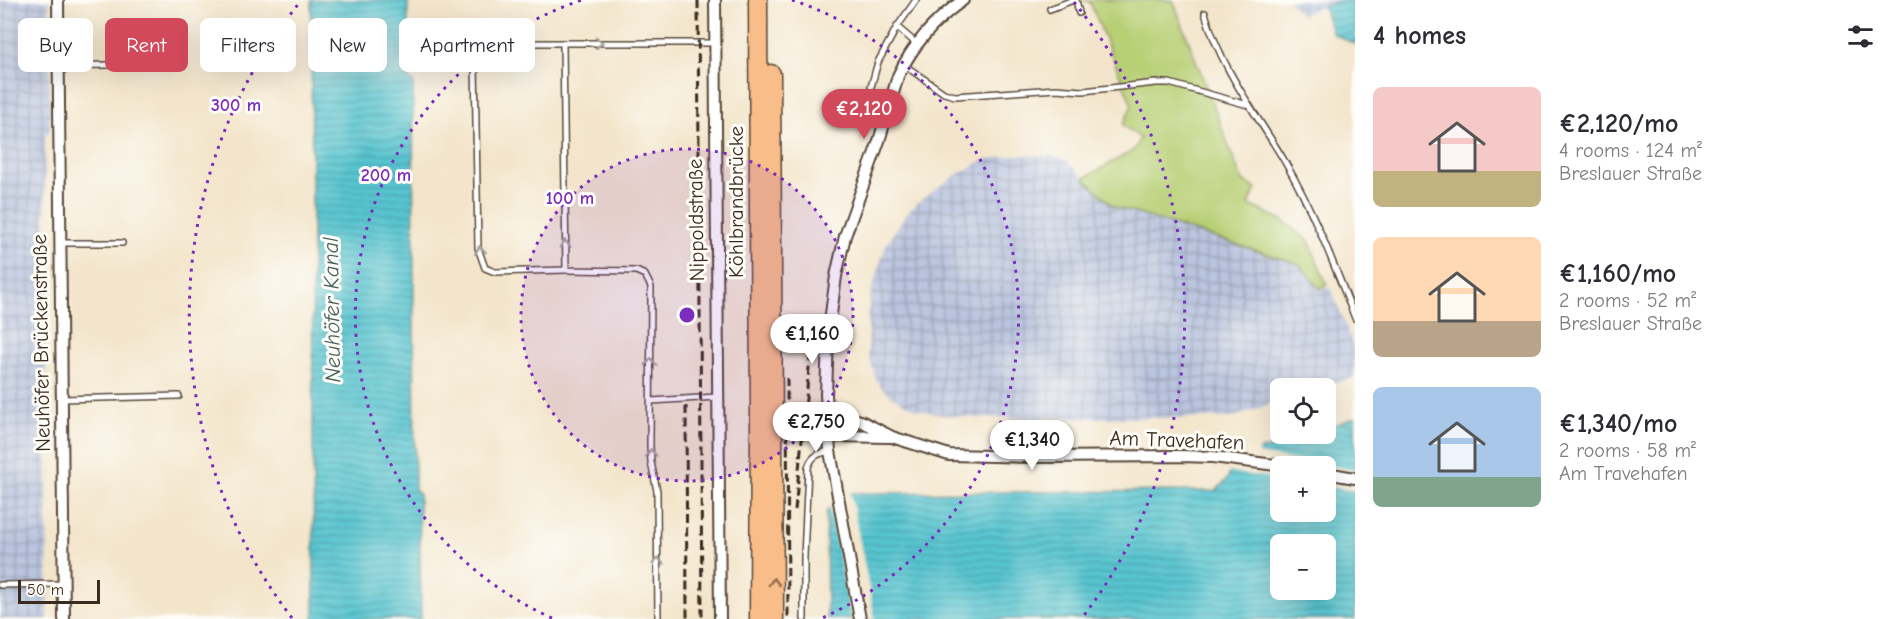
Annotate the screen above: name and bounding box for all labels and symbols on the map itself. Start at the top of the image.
one-way arrow [594,37,603,49]
pin: €2,120 [815,89,913,140]
text: 300 m [211,95,261,116]
street label: Köhlbrandbrücke [724,126,748,278]
street label: Nippoldstraße [683,158,709,282]
text: 200 m [361,165,411,186]
text: 100 m [546,188,594,209]
street label: Neuhöfer Brückenstraße [27,234,55,452]
water label: Neuhöfer Kanal [318,236,346,383]
one-way arrow [559,239,571,248]
one-way arrow [474,246,486,255]
centre of rings [677,305,697,325]
pin: €1,160 [763,314,861,365]
one-way arrow [645,358,657,367]
pin: €2,750 [767,402,865,453]
pin: €1,340 [983,420,1081,471]
street label: Am Travehafen [1109,426,1245,454]
one-way arrow [645,449,658,458]
one-way arrow [651,556,664,565]
scale bar [18,577,100,604]
one-way arrow [768,578,780,587]

